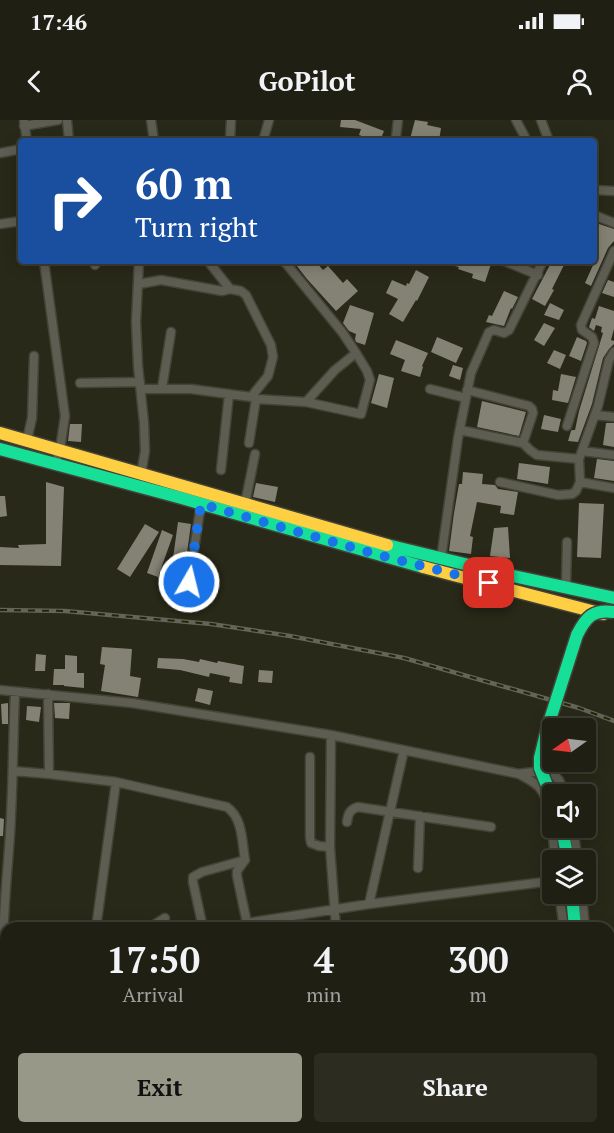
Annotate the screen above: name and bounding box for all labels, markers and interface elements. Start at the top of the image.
text: 17:46 [30,7,87,36]
text: GoPilot [258,63,356,99]
icon: back [18,65,51,98]
icon: person [563,65,596,98]
text: 60 m [135,155,233,211]
icon: right [36,162,114,240]
text: Turn right [135,209,258,245]
position arrow [157,550,221,614]
pin [463,557,514,608]
icon: arrive [472,566,505,599]
north arrow [542,718,596,772]
map controls [542,718,596,904]
button: sound [542,784,596,838]
button: layers [542,850,596,904]
text: 17:50 [106,936,200,983]
text: 4 [314,936,334,983]
text: 300 [448,936,509,983]
text: Arrival [122,981,184,1008]
text: min [306,981,341,1008]
text: m [470,981,487,1008]
button: Exit [18,1053,302,1122]
button: Share [314,1053,597,1122]

